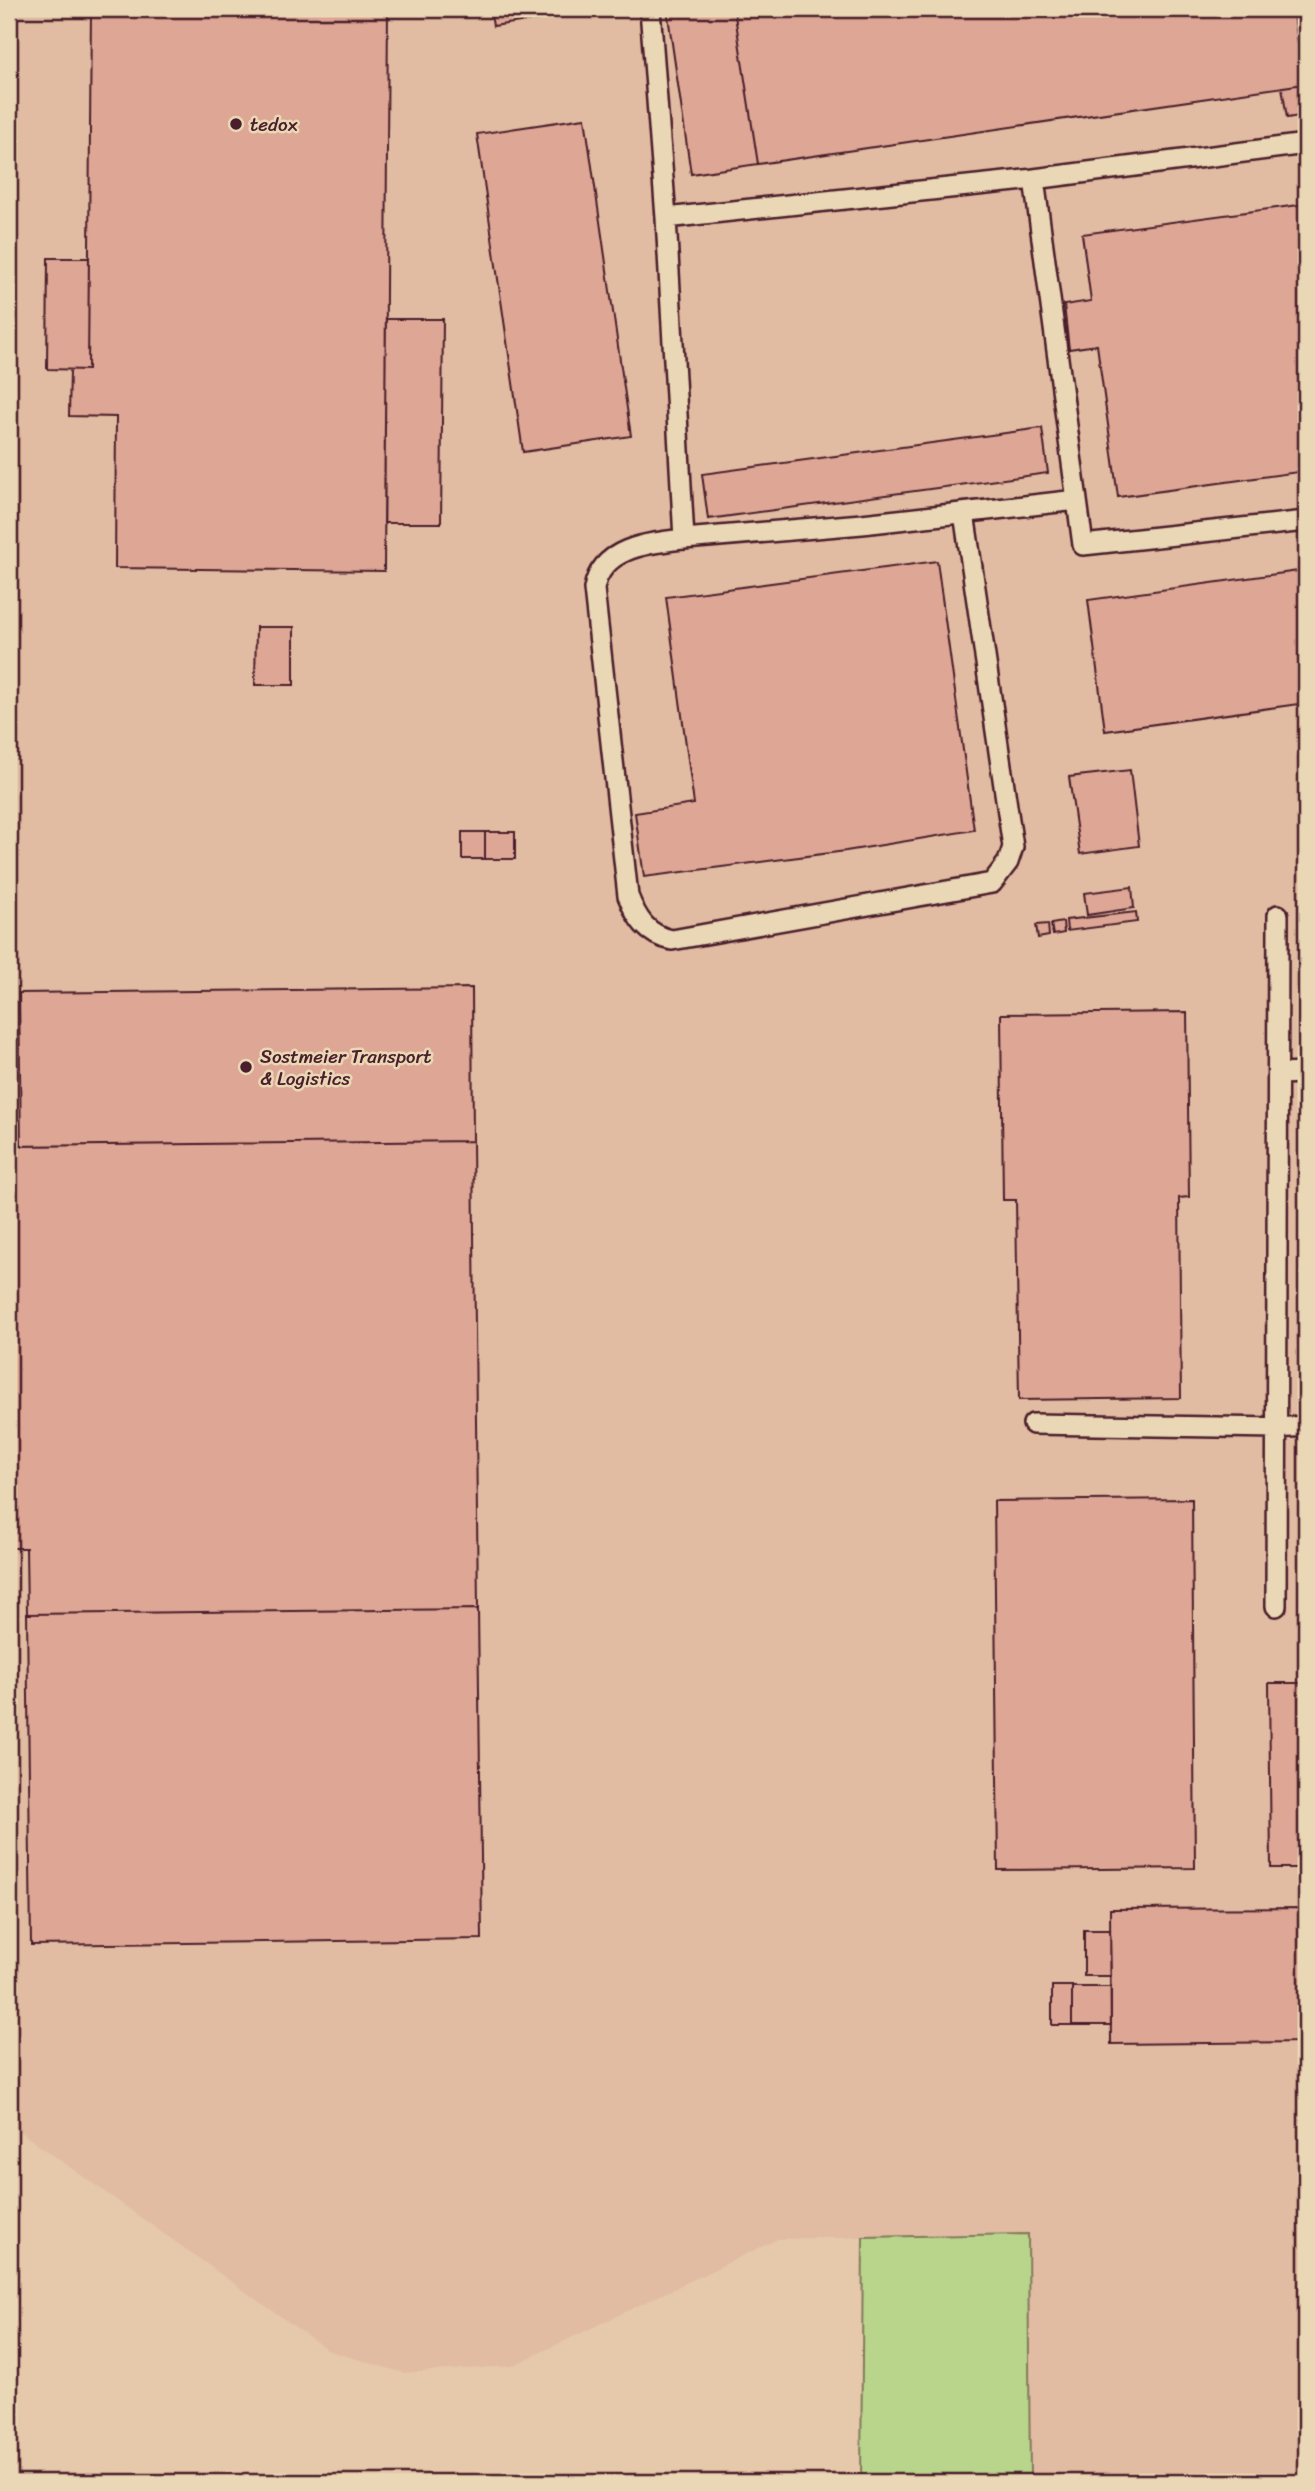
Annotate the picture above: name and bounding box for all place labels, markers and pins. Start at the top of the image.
place label: tedox [250,108,298,141]
marker: tedox [228,116,244,132]
place label: Sostmeier Transport & Logistics [260,1040,432,1095]
marker: Sostmeier Transport & Logistics [238,1059,254,1075]

